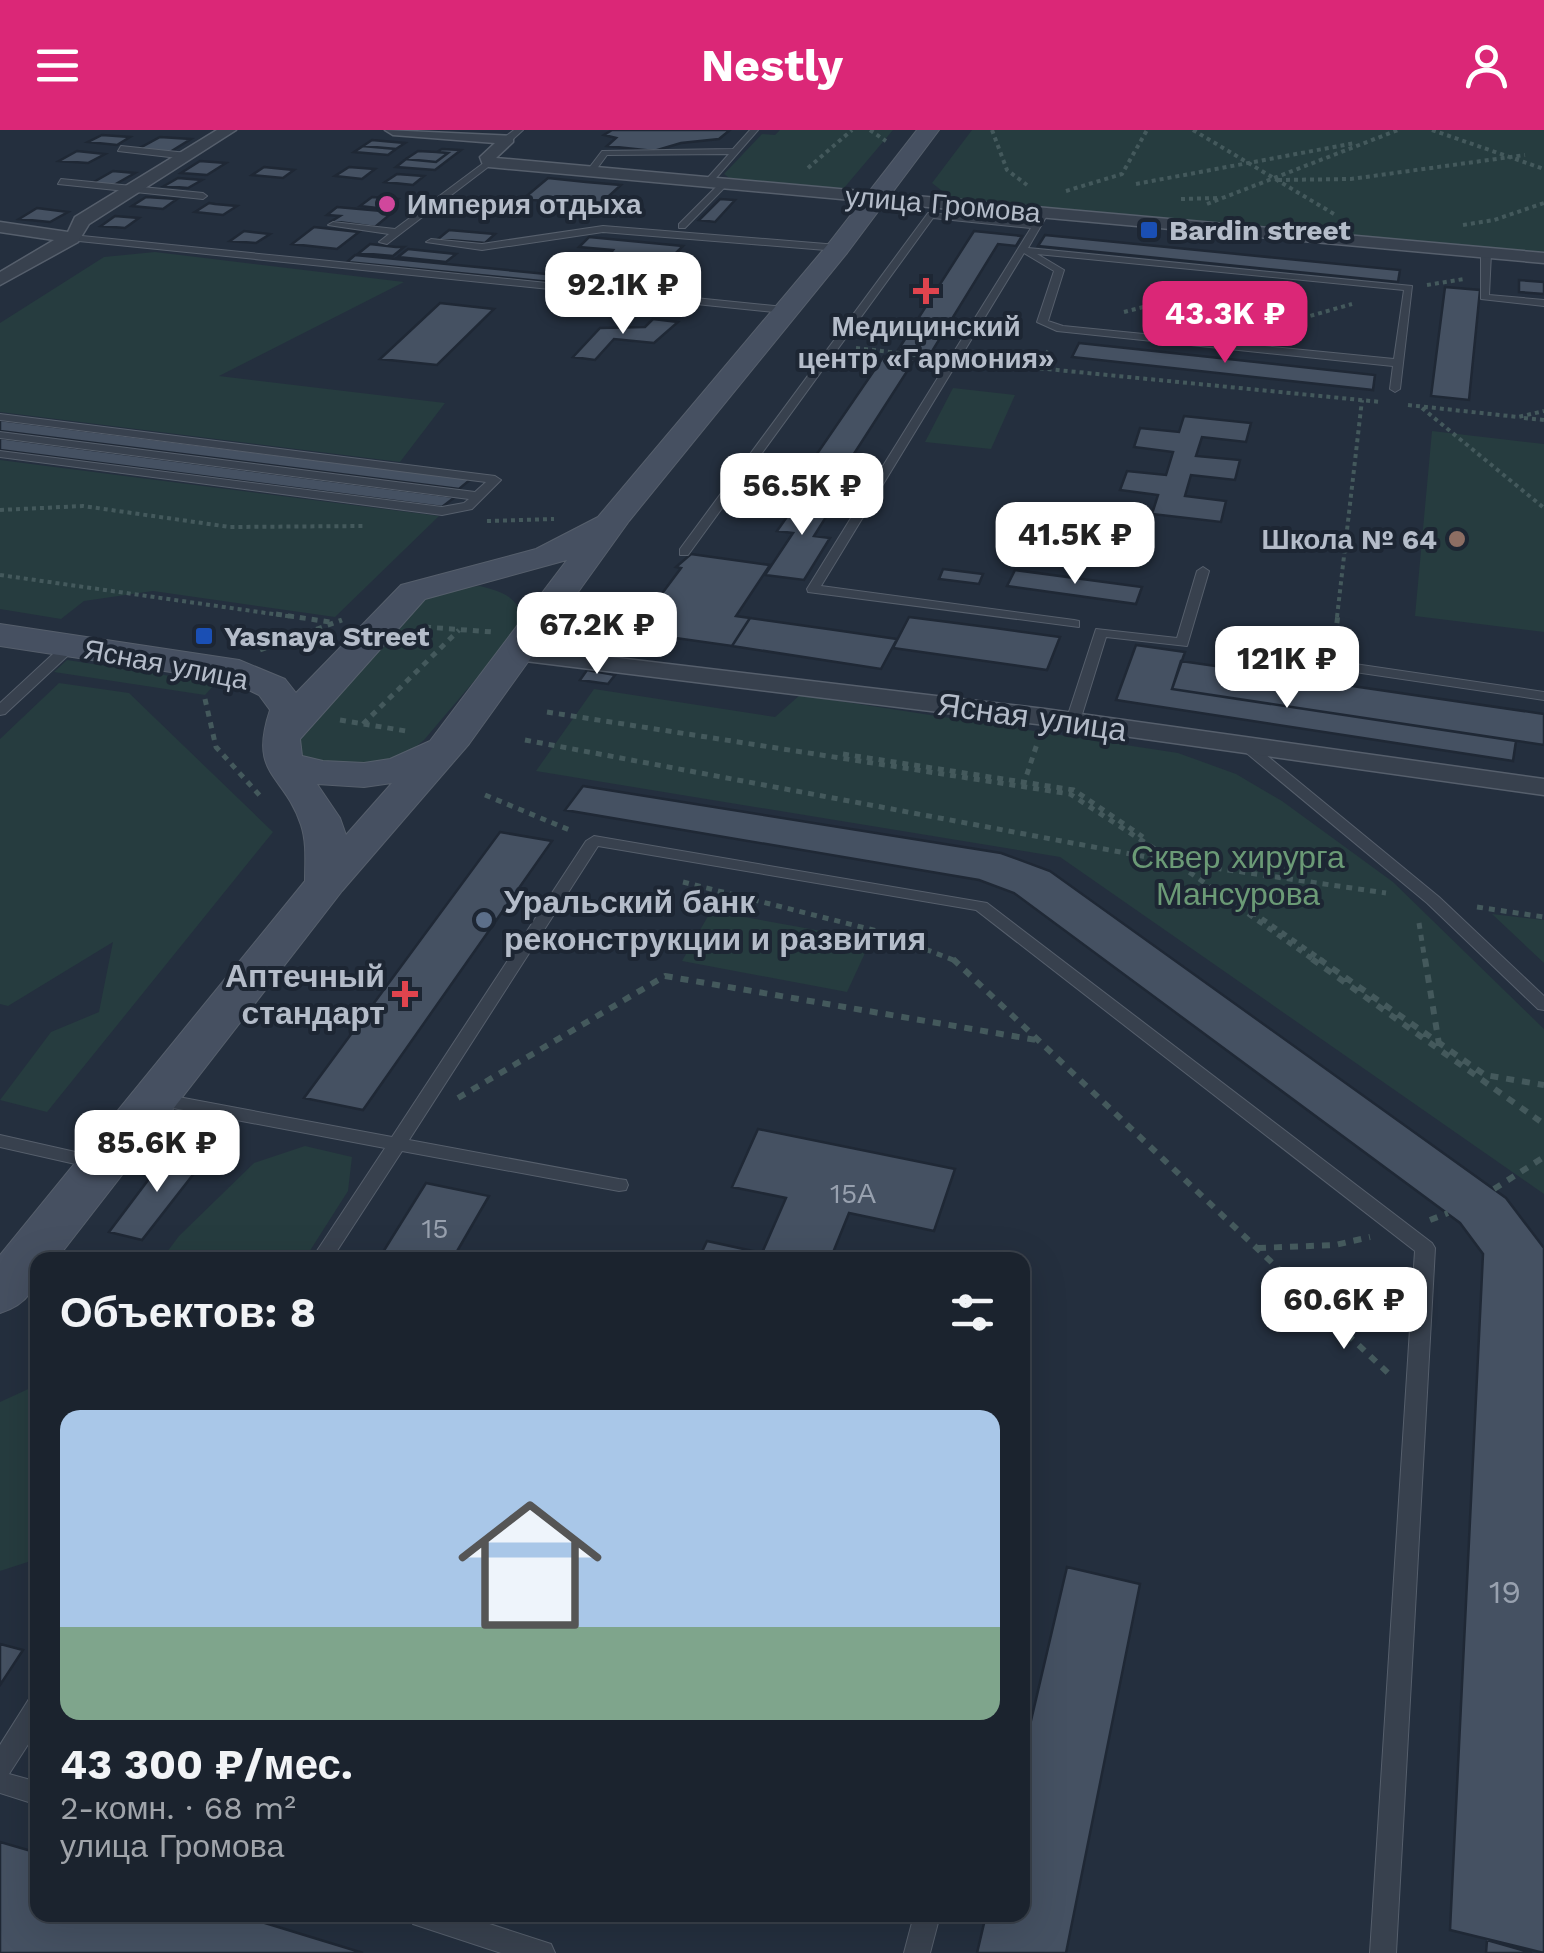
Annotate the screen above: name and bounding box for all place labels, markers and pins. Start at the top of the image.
place label: Империя отдыха [407,188,642,221]
marker: Империя отдыха [376,193,398,215]
place label: Bardin street [1169,214,1351,247]
marker: Bardin street [1138,219,1160,241]
pin: 92.1K ₽ [531,252,715,337]
marker: Медицинский центр «Гармония» [913,278,939,304]
pin: 43.3K ₽ [1133,281,1317,366]
place label: Медицинский центр «Гармония» [797,310,1055,375]
pin: 56.5K ₽ [710,453,894,538]
pin: 41.5K ₽ [983,502,1167,587]
place label: Школа № 64 [1262,523,1437,556]
marker: Школа № 64 [1446,528,1468,550]
pin: 67.2K ₽ [505,592,689,677]
place label: Yasnaya Street [224,620,429,653]
marker: Yasnaya Street [193,625,215,647]
pin: 121K ₽ [1206,626,1368,711]
place label: Уральский банк реконструкции и развития [504,883,926,958]
marker: Уральский банк реконструкции и развития [473,909,495,931]
place label: Аптечный стандарт [225,957,385,1032]
marker: Аптечный стандарт [394,983,416,1005]
pin: 85.6K ₽ [65,1110,249,1195]
pin: 60.6K ₽ [1252,1267,1436,1352]

